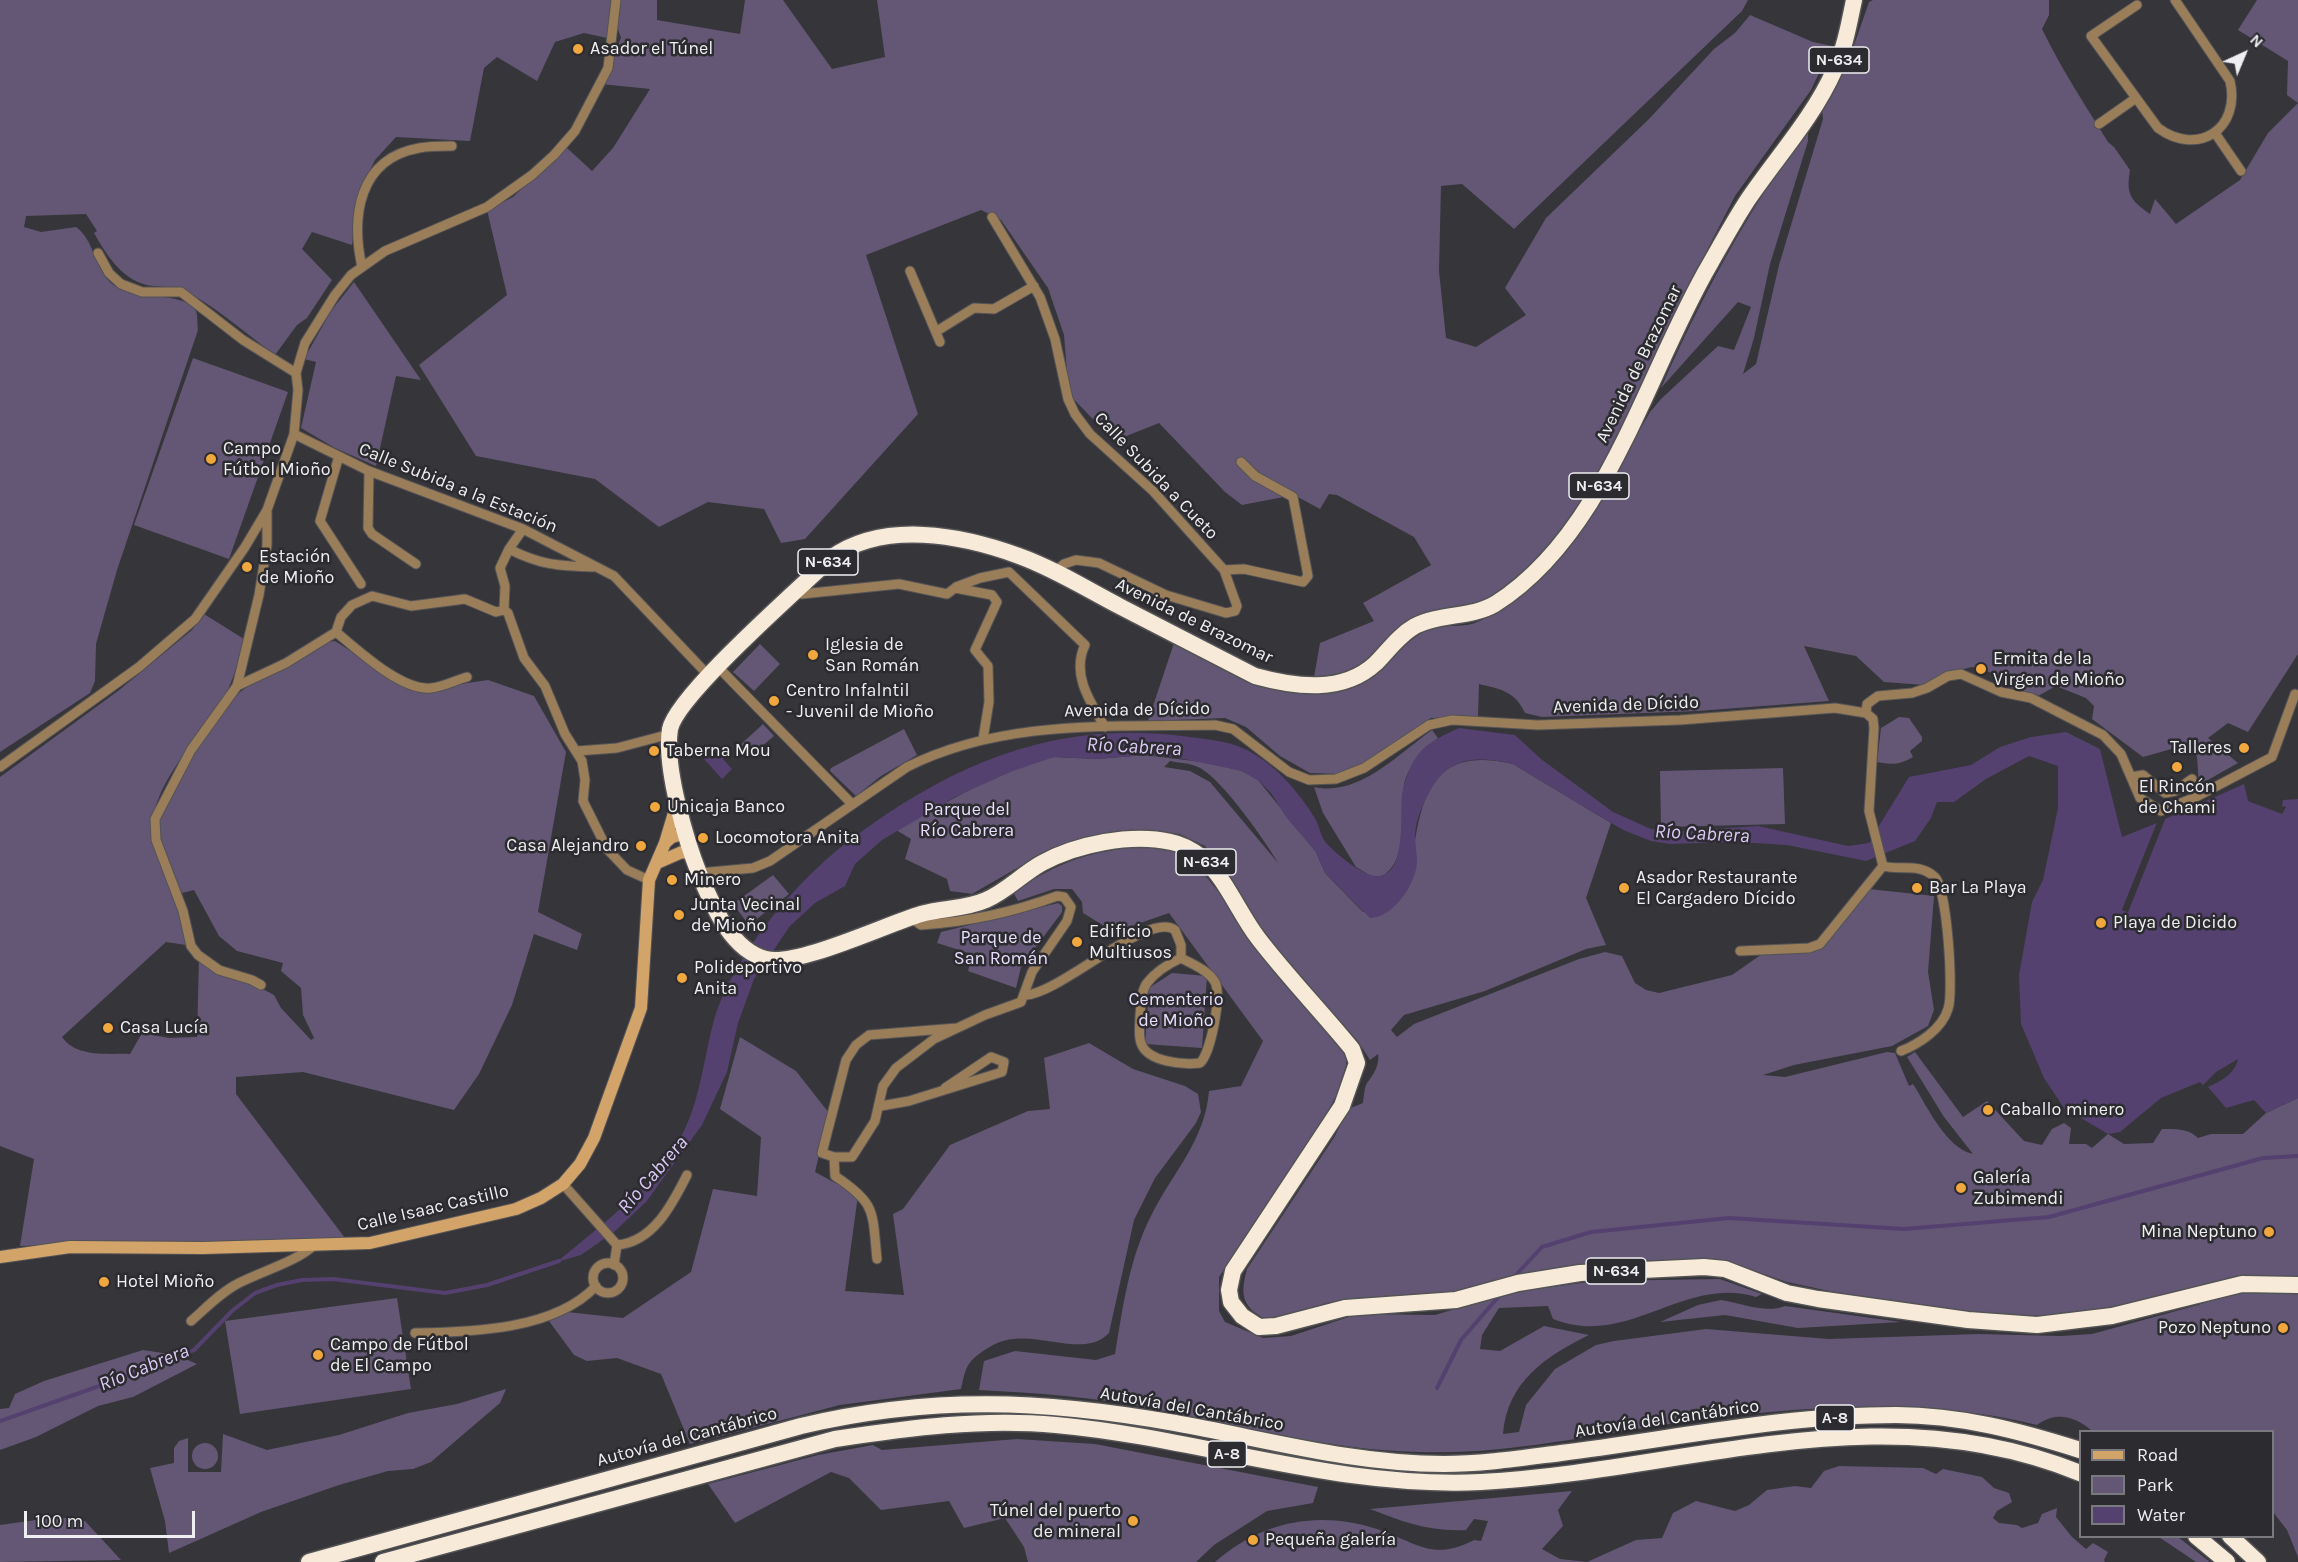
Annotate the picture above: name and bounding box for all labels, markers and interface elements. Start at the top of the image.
north arrow [2214,24,2274,84]
text: N [2246,30,2268,52]
place label: Asador el Túnel [590,38,713,60]
marker: Asador el Túnel [571,42,585,56]
road number: N-634 [1809,47,1869,73]
street label: Avenida de Brazomar [1591,282,1687,446]
street label: Calle Subida a Cueto [1089,408,1223,544]
place label: Campo Fútbol Mioño [223,438,331,480]
street label: Calle Subida a la Estación [356,438,560,538]
marker: Campo Fútbol Mioño [204,452,218,466]
road number: N-634 [1569,473,1629,499]
place label: Estación de Mioño [259,546,334,588]
road number: N-634 [798,549,858,575]
marker: Estación de Mioño [240,560,254,574]
street label: Avenida de Brazomar [1112,573,1276,669]
place label: Iglesia de San Román [825,634,919,676]
marker: Iglesia de San Román [806,648,820,662]
place label: Ermita de la Virgen de Mioño [1993,648,2125,690]
marker: Ermita de la Virgen de Mioño [1974,662,1988,676]
place label: Centro Infalntil - Juvenil de Mioño [786,680,934,722]
street label: Avenida de Dícido [1553,692,1699,718]
marker: Centro Infalntil - Juvenil de Mioño [767,694,781,708]
street label: Avenida de Dícido [1064,698,1210,722]
water label: Río Cabrera [1086,733,1182,761]
place label: Talleres [2170,737,2232,759]
place label: Taberna Mou [666,740,771,762]
marker: Talleres [2237,741,2251,755]
marker: Taberna Mou [647,744,661,758]
marker: El Rincón de Chami [2170,760,2184,774]
place label: El Rincón de Chami [2138,776,2216,818]
place label: Unicaja Banco [667,796,785,818]
park label: Parque del Río Cabrera [920,799,1014,842]
marker: Unicaja Banco [648,800,662,814]
water label: Río Cabrera [1654,820,1750,848]
place label: Locomotora Anita [715,827,860,849]
marker: Locomotora Anita [696,831,710,845]
place label: Casa Alejandro [506,835,629,857]
marker: Casa Alejandro [634,839,648,853]
road number: N-634 [1176,849,1236,875]
place label: Asador Restaurante El Cargadero Dícido [1636,867,1798,910]
place label: Minero [684,869,741,891]
marker: Minero [665,873,679,887]
place label: Bar La Playa [1929,877,2027,899]
marker: Asador Restaurante El Cargadero Dícido [1617,881,1631,895]
marker: Bar La Playa [1910,881,1924,895]
place label: Junta Vecinal de Mioño [691,894,800,936]
marker: Junta Vecinal de Mioño [672,908,686,922]
place label: Playa de Dicido [2113,912,2237,934]
marker: Playa de Dicido [2094,916,2108,930]
place label: Edificio Multiusos [1089,921,1172,964]
park label: Parque de San Román [954,927,1048,970]
marker: Edificio Multiusos [1070,935,1084,949]
place label: Polideportivo Anita [694,957,802,1000]
marker: Polideportivo Anita [675,971,689,985]
park label: Cementerio de Mioño [1129,989,1223,1032]
place label: Casa Lucía [120,1017,208,1039]
marker: Casa Lucía [101,1021,115,1035]
place label: Caballo minero [2000,1099,2124,1121]
marker: Caballo minero [1981,1103,1995,1117]
water label: Río Cabrera [613,1131,693,1219]
place label: Galería Zubimendi [1973,1167,2064,1210]
street label: Calle Isaac Castillo [355,1180,511,1236]
marker: Galería Zubimendi [1954,1181,1968,1195]
place label: Mina Neptuno [2141,1221,2257,1243]
marker: Mina Neptuno [2262,1225,2276,1239]
road number: N-634 [1586,1258,1646,1284]
place label: Hotel Mioño [116,1271,214,1293]
marker: Hotel Mioño [97,1275,111,1289]
place label: Pozo Neptuno [2158,1317,2271,1339]
marker: Pozo Neptuno [2276,1321,2290,1335]
place label: Campo de Fútbol de El Campo [330,1334,469,1376]
water label: Río Cabrera [95,1339,193,1397]
marker: Campo de Fútbol de El Campo [311,1348,325,1362]
street label: Autovía del Cantábrico [1099,1382,1285,1436]
street label: Autovía del Cantábrico [1573,1395,1761,1443]
street label: Autovía del Cantábrico [594,1403,780,1471]
road number: A-8 [1816,1405,1854,1431]
legend [2079,1430,2274,1538]
road number: A-8 [1208,1441,1246,1467]
text: Road [2137,1444,2178,1466]
text: Park [2137,1474,2174,1496]
scale bar [27,1499,198,1537]
place label: Túnel del puerto de mineral [990,1500,1121,1543]
text: Water [2137,1504,2185,1526]
text: 100 m [35,1510,83,1532]
marker: Túnel del puerto de mineral [1126,1514,1140,1528]
place label: Pequeña galería [1265,1529,1396,1551]
marker: Pequeña galería [1246,1533,1260,1547]

